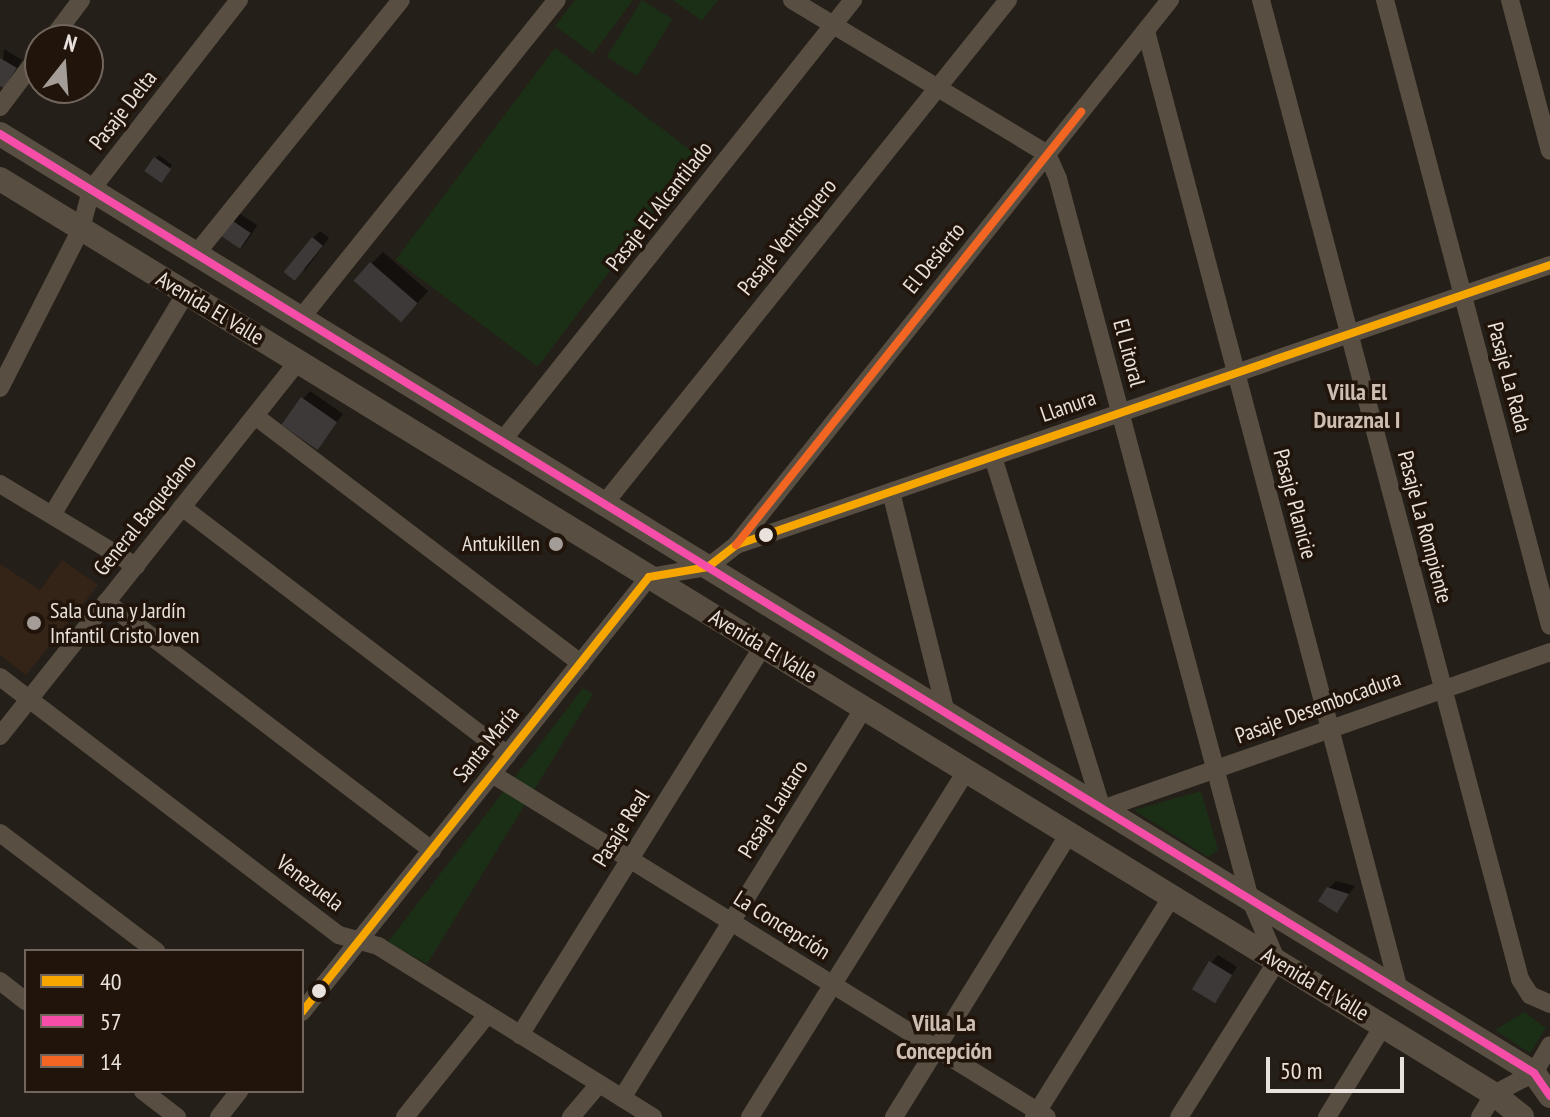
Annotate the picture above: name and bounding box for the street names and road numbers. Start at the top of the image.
street label: Pasaje Delta [84,65,162,155]
street label: Pasaje El Alcantilado [600,136,718,276]
street label: Pasaje Ventisquero [732,173,842,301]
street label: El Desierto [898,217,970,299]
street label: Avenida El Valle [151,265,269,351]
street label: El Litoral [1107,317,1151,389]
street label: Pasaje La Rada [1482,319,1536,435]
street label: Llanura [1037,384,1099,428]
street label: Pasaje Planicie [1268,446,1322,562]
street label: Pasaje La Rompiente [1392,448,1458,606]
street label: General Baquedano [88,449,202,581]
street label: Avenida El Valle [704,603,822,689]
street label: Pasaje Desembocadura [1232,665,1404,749]
street label: Santa María [447,701,525,787]
street label: Pasaje Lautaro [733,755,813,863]
street label: Pasaje Real [587,785,655,871]
street label: Venezuela [271,849,349,917]
street label: La Concepción [729,885,835,965]
street label: Avenida El Valle [1256,941,1374,1027]

